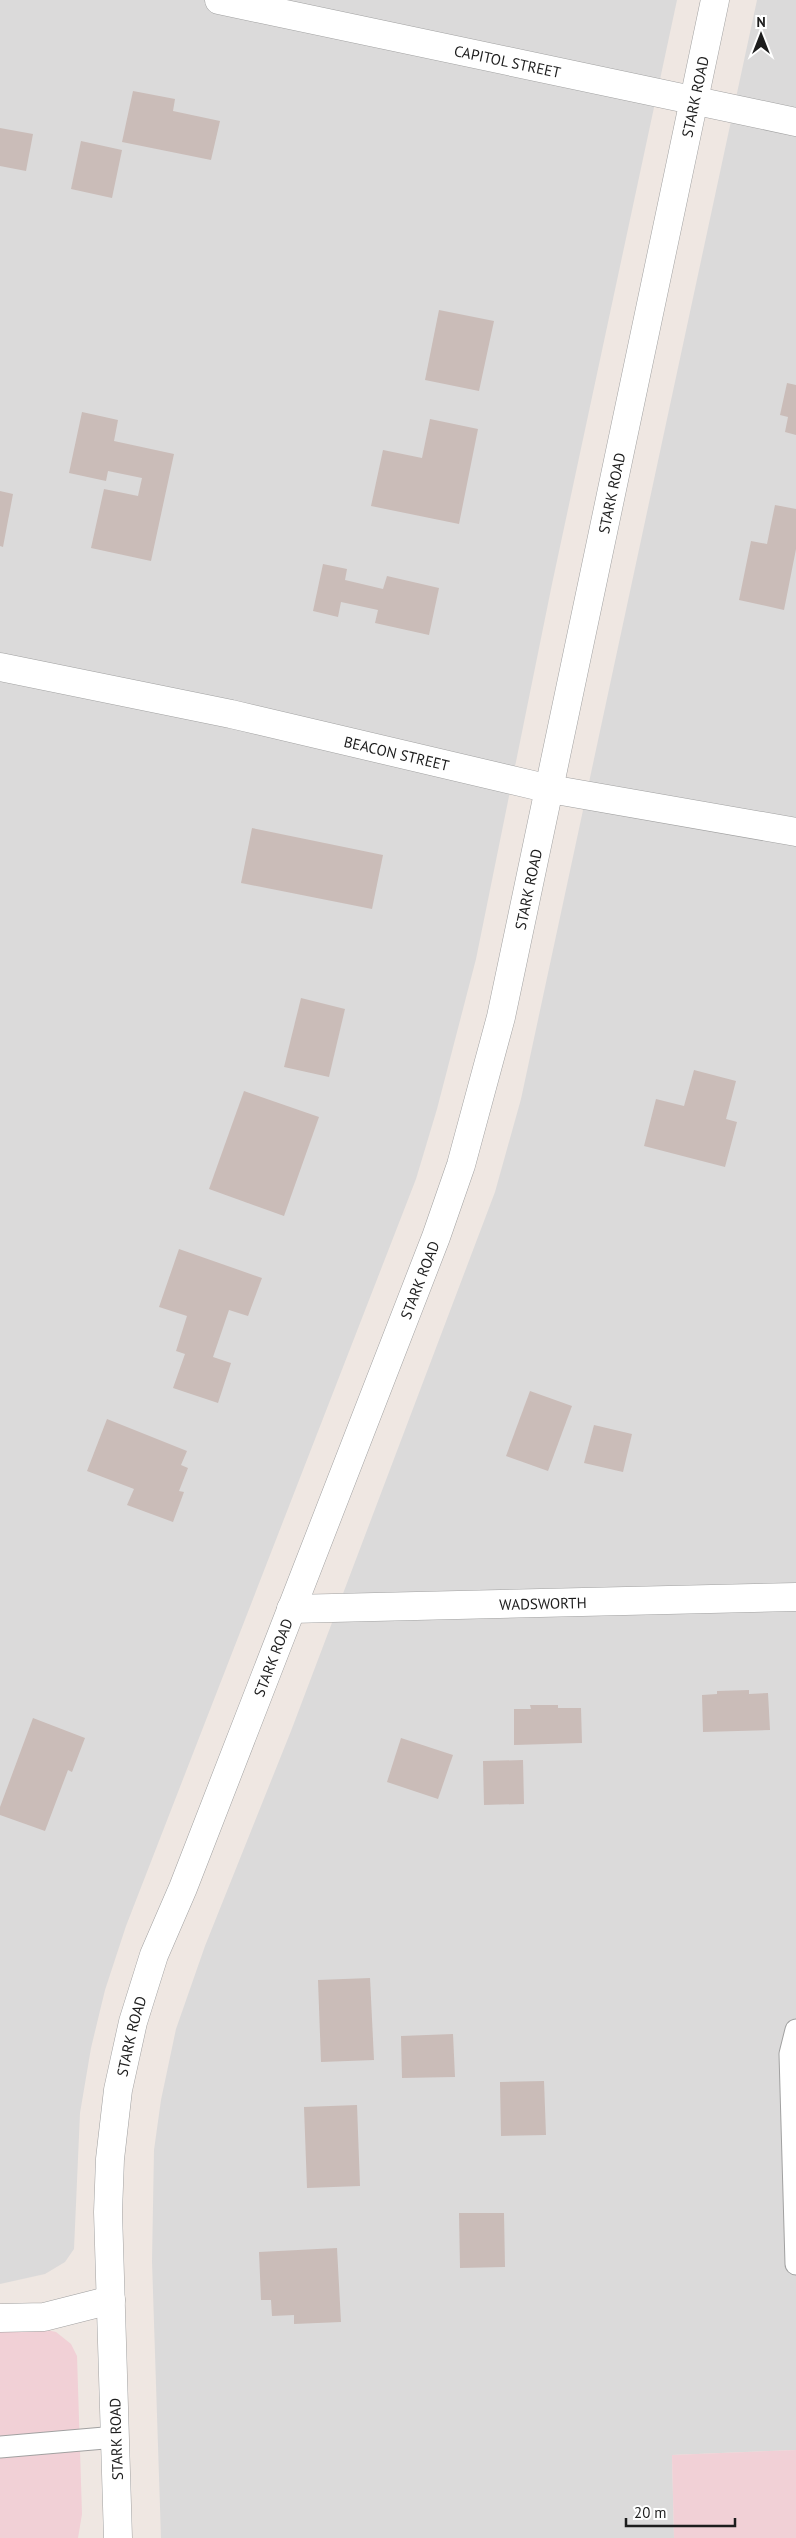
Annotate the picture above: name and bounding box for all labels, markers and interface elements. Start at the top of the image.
north arrow [736,10,786,60]
text: N [756,13,766,31]
street label: CAPITOL STREET [453,41,563,82]
street label: STARK ROAD [677,54,712,139]
street label: STARK ROAD [593,451,629,535]
street label: BEACON STREET [342,731,452,775]
street label: STARK ROAD [510,847,546,932]
street label: STARK ROAD [396,1238,443,1322]
street label: WADSWORTH [499,1592,587,1614]
street label: STARK ROAD [249,1615,296,1699]
street label: STARK ROAD [112,1993,150,2078]
street label: STARK ROAD [105,2397,127,2481]
scale bar [626,2496,735,2528]
text: 20 m [634,2503,667,2522]

